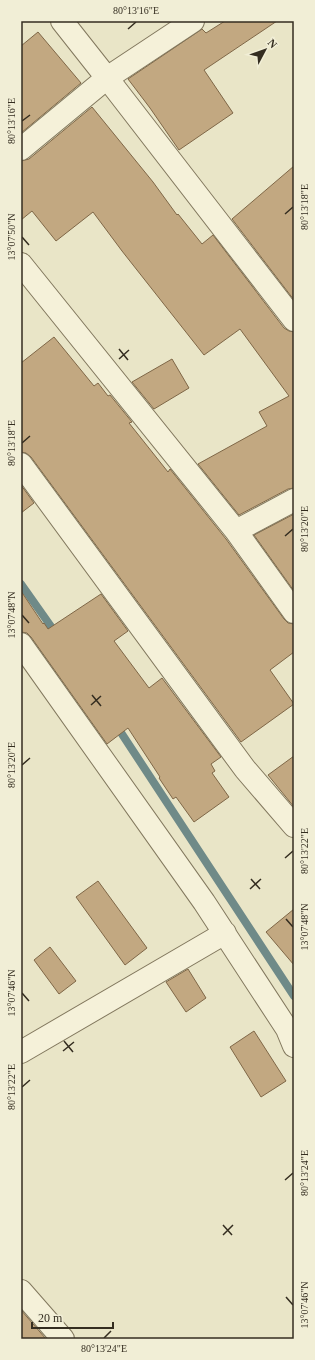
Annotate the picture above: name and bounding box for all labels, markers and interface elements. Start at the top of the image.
text: 80°13'16"E [113,5,159,16]
north arrow [245,30,285,70]
text: N [265,37,280,50]
text: 80°13'16"E [6,98,17,144]
text: 80°13'18"E [299,184,310,230]
text: 13°07'50"N [6,213,17,261]
text: 80°13'18"E [6,420,17,466]
text: 80°13'20"E [299,506,310,552]
text: 13°07'48"N [6,591,17,639]
text: 80°13'20"E [6,742,17,788]
text: 80°13'22"E [299,828,310,874]
text: 13°07'48"N [299,903,310,951]
text: 13°07'46"N [6,969,17,1017]
text: 80°13'22"E [6,1064,17,1110]
text: 80°13'24"E [299,1150,310,1196]
text: 13°07'46"N [299,1281,310,1329]
scale bar [32,1304,113,1330]
text: 20 m [38,1311,63,1325]
text: 80°13'24"E [81,1343,127,1354]

